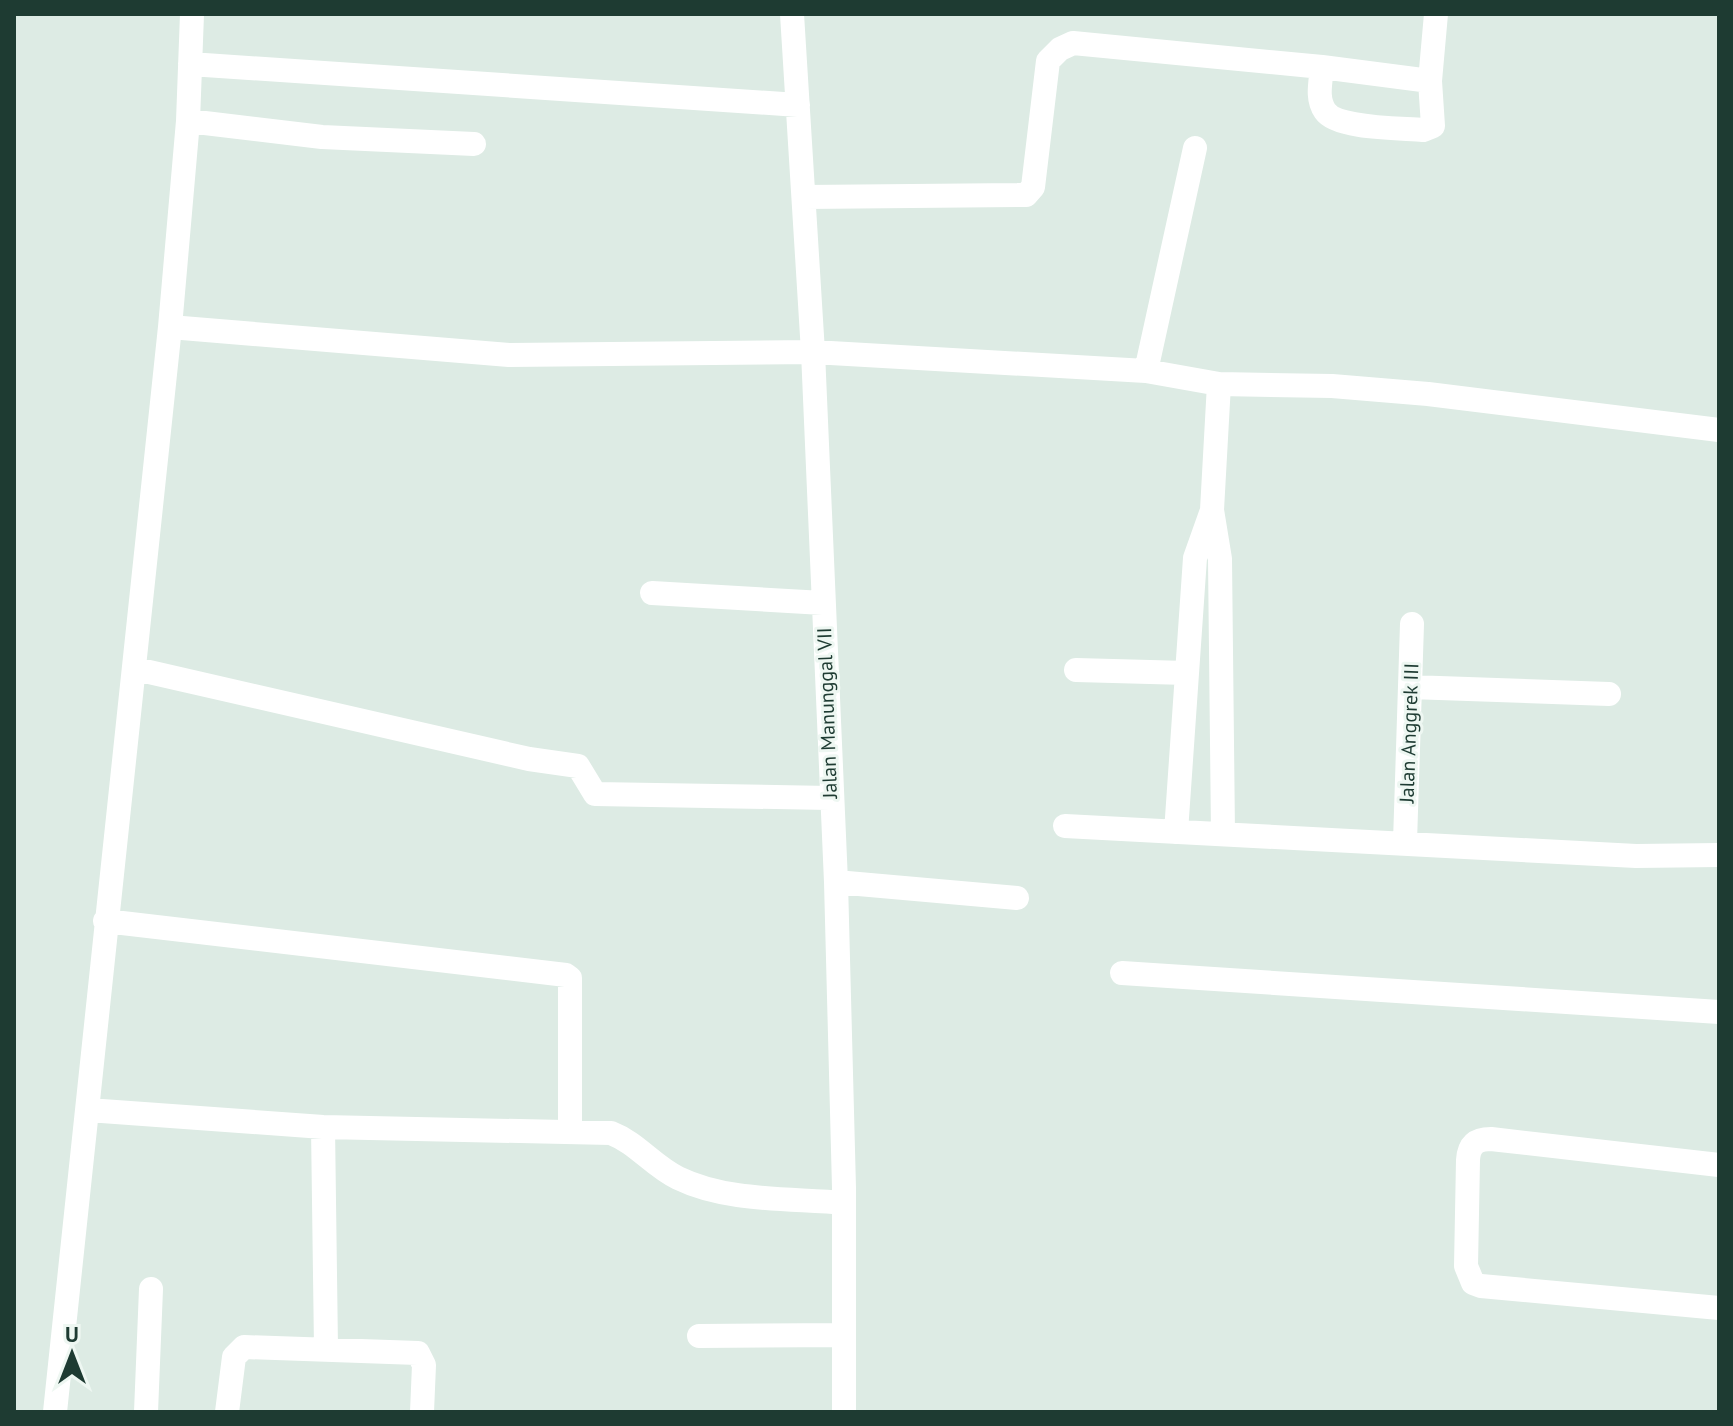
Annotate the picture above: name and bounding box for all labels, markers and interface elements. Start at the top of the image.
street label: Jalan Manunggal VII [811,627,843,800]
street label: Jalan Anggrek III [1394,663,1424,804]
north arrow [32,1314,112,1394]
text: U [65,1320,79,1348]

